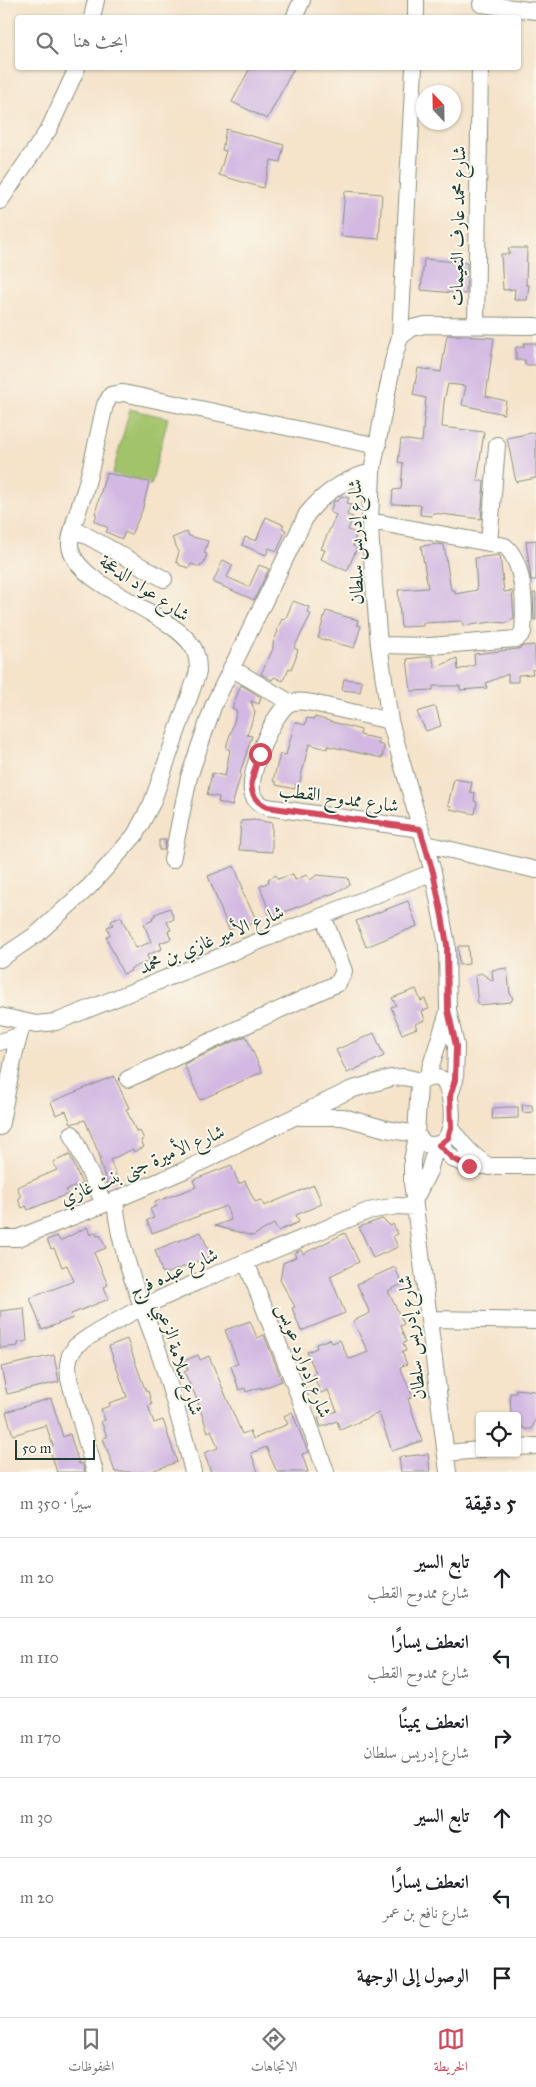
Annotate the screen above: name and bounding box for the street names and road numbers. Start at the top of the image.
street label: شارع محمد عارف النعيمات [445,146,474,307]
street label: شارع إدريس سلطان [343,479,372,605]
street label: شارع عواد الدعجة [93,549,194,629]
street label: شارع ممدوح القطب [277,778,400,823]
street label: شارع الأمير غازي بن محمد [135,898,289,983]
street label: شارع الأميرة جنى بنت غازي [56,1118,229,1213]
street label: شارع عبده فرج [125,1243,224,1308]
street label: شارع إدريس سلطان [392,1274,435,1402]
street label: شارع إدوارد عويس [268,1299,337,1422]
street label: شارع سلامة الزعبي [144,1300,208,1420]

